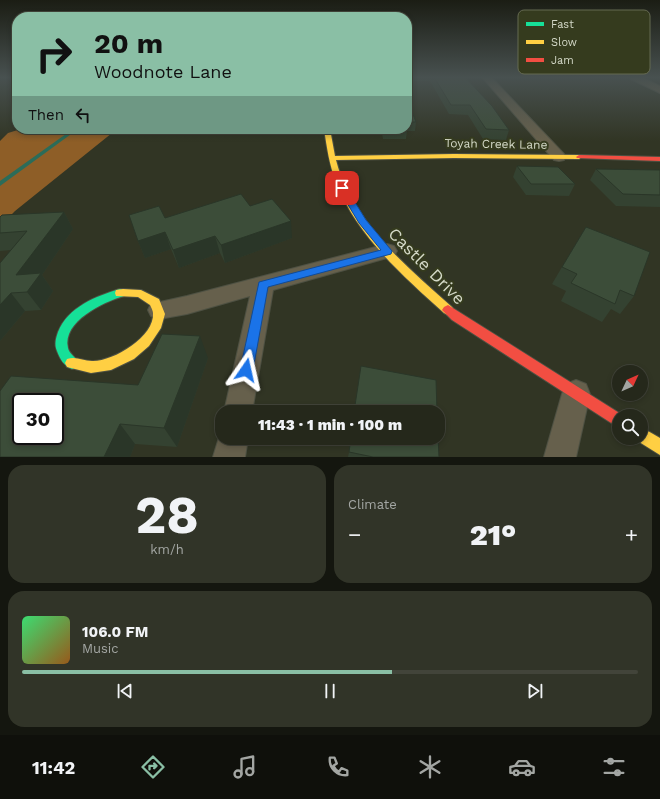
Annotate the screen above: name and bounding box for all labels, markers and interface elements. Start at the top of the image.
legend [518,10,650,74]
text: Fast [551,18,574,31]
text: 20 m [94,27,163,60]
icon: right [28,28,80,80]
text: Slow [551,36,577,49]
text: Jam [551,54,574,67]
text: Woodnote Lane [94,61,232,82]
icon: left [72,104,94,126]
text: Then [28,106,64,124]
street label: Toyah Creek Lane [444,136,548,152]
pin [325,171,359,205]
icon: arrive [331,177,353,199]
street label: Castle Drive [384,223,470,309]
position arrow [225,349,267,391]
north arrow [612,365,648,401]
map controls [612,365,648,445]
speed limit sign: 30 [12,393,64,445]
button: search [612,409,648,445]
text: 11:43 · 1 min · 100 m [258,416,402,434]
text: 28 [135,485,199,546]
text: Climate [348,497,397,512]
text: 21° [470,517,516,552]
text: − [348,522,361,547]
text: + [625,522,638,547]
text: km/h [150,542,184,557]
text: 106.0 FM [82,623,148,641]
text: Music [82,641,119,656]
icon: previous [114,680,136,702]
icon: pause [319,680,341,702]
icon: next [524,680,546,702]
icon: directions [139,753,167,781]
icon: music [231,753,259,781]
icon: phone [324,753,352,781]
icon: climate [416,753,444,781]
icon: car [508,753,536,781]
icon: filters [600,753,628,781]
text: 11:42 [32,757,75,778]

